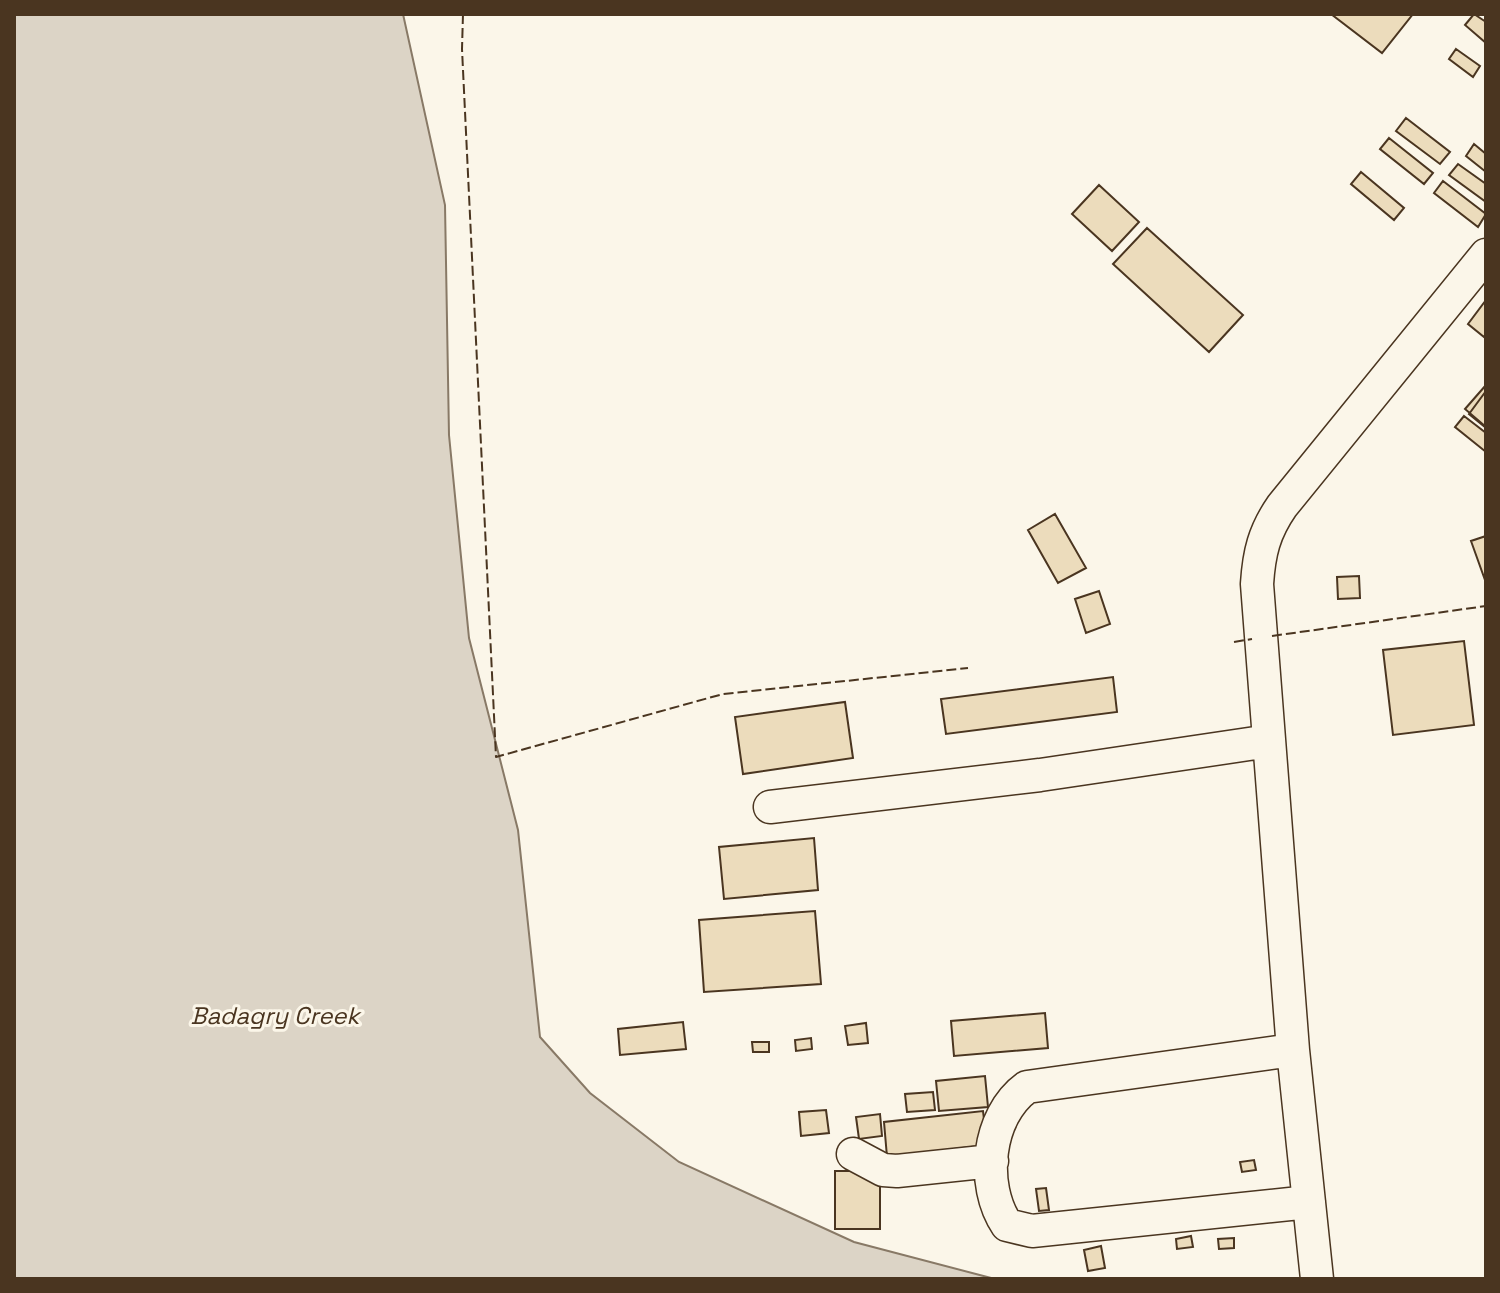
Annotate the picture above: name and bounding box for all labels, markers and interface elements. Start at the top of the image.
water label: Badagry Creek [191,1000,363,1031]

